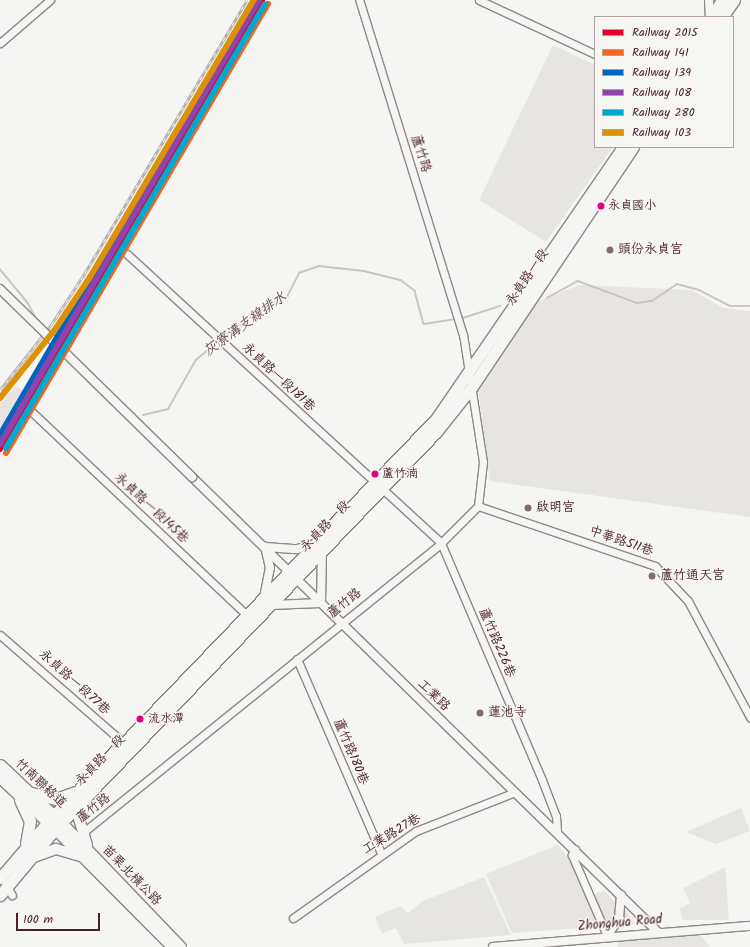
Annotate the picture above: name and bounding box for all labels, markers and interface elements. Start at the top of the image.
legend [594,16,734,148]
text: Railway 2015 [632,23,698,42]
text: Railway 141 [632,43,689,62]
text: Railway 139 [632,63,691,82]
text: Railway 108 [632,83,692,102]
text: Railway 280 [632,103,695,122]
text: Railway 103 [632,123,691,142]
street label: 蘆竹路 [407,133,433,175]
place label: 永貞國小 [608,199,656,213]
marker: 永貞國小 [596,201,606,211]
place label: 頭份永貞宮 [618,242,683,258]
marker: 頭份永貞宮 [605,245,615,255]
street label: 永貞路一段 [503,247,553,309]
water label: 灰寮溝支線排水 [200,288,290,360]
street label: 永貞路一段181巷 [238,340,318,416]
place label: 蘆竹湳 [382,467,418,481]
marker: 蘆竹湳 [370,469,380,479]
street label: 永貞路一段145巷 [110,470,192,548]
street label: 永貞路一段 [298,498,354,556]
place label: 啟明宮 [536,500,575,516]
marker: 啟明宮 [523,503,533,513]
street label: 中華路511巷 [587,524,655,560]
place label: 蘆竹通天宮 [660,568,725,584]
marker: 蘆竹通天宮 [647,571,657,581]
street label: 蘆竹路 [325,586,365,622]
street label: 蘆竹路226巷 [474,606,518,680]
street label: 永貞路一段77巷 [35,647,113,719]
street label: 工業路 [414,677,452,715]
place label: 蓮池寺 [488,705,527,721]
marker: 蓮池寺 [475,708,485,718]
place label: 流水潭 [148,712,184,726]
marker: 流水潭 [135,714,145,724]
street label: 蘆竹路180巷 [329,717,371,787]
street label: 永貞路一段 [73,732,129,790]
street label: 竹南聯絡道 [11,756,69,812]
street label: 蘆竹路 [74,791,114,827]
street label: 工業路27巷 [360,811,424,859]
street label: 苗栗北橫公路 [98,843,164,909]
scale bar [18,905,102,931]
text: 100 m [23,910,53,929]
street label: Zhonghua Road [577,913,663,935]

